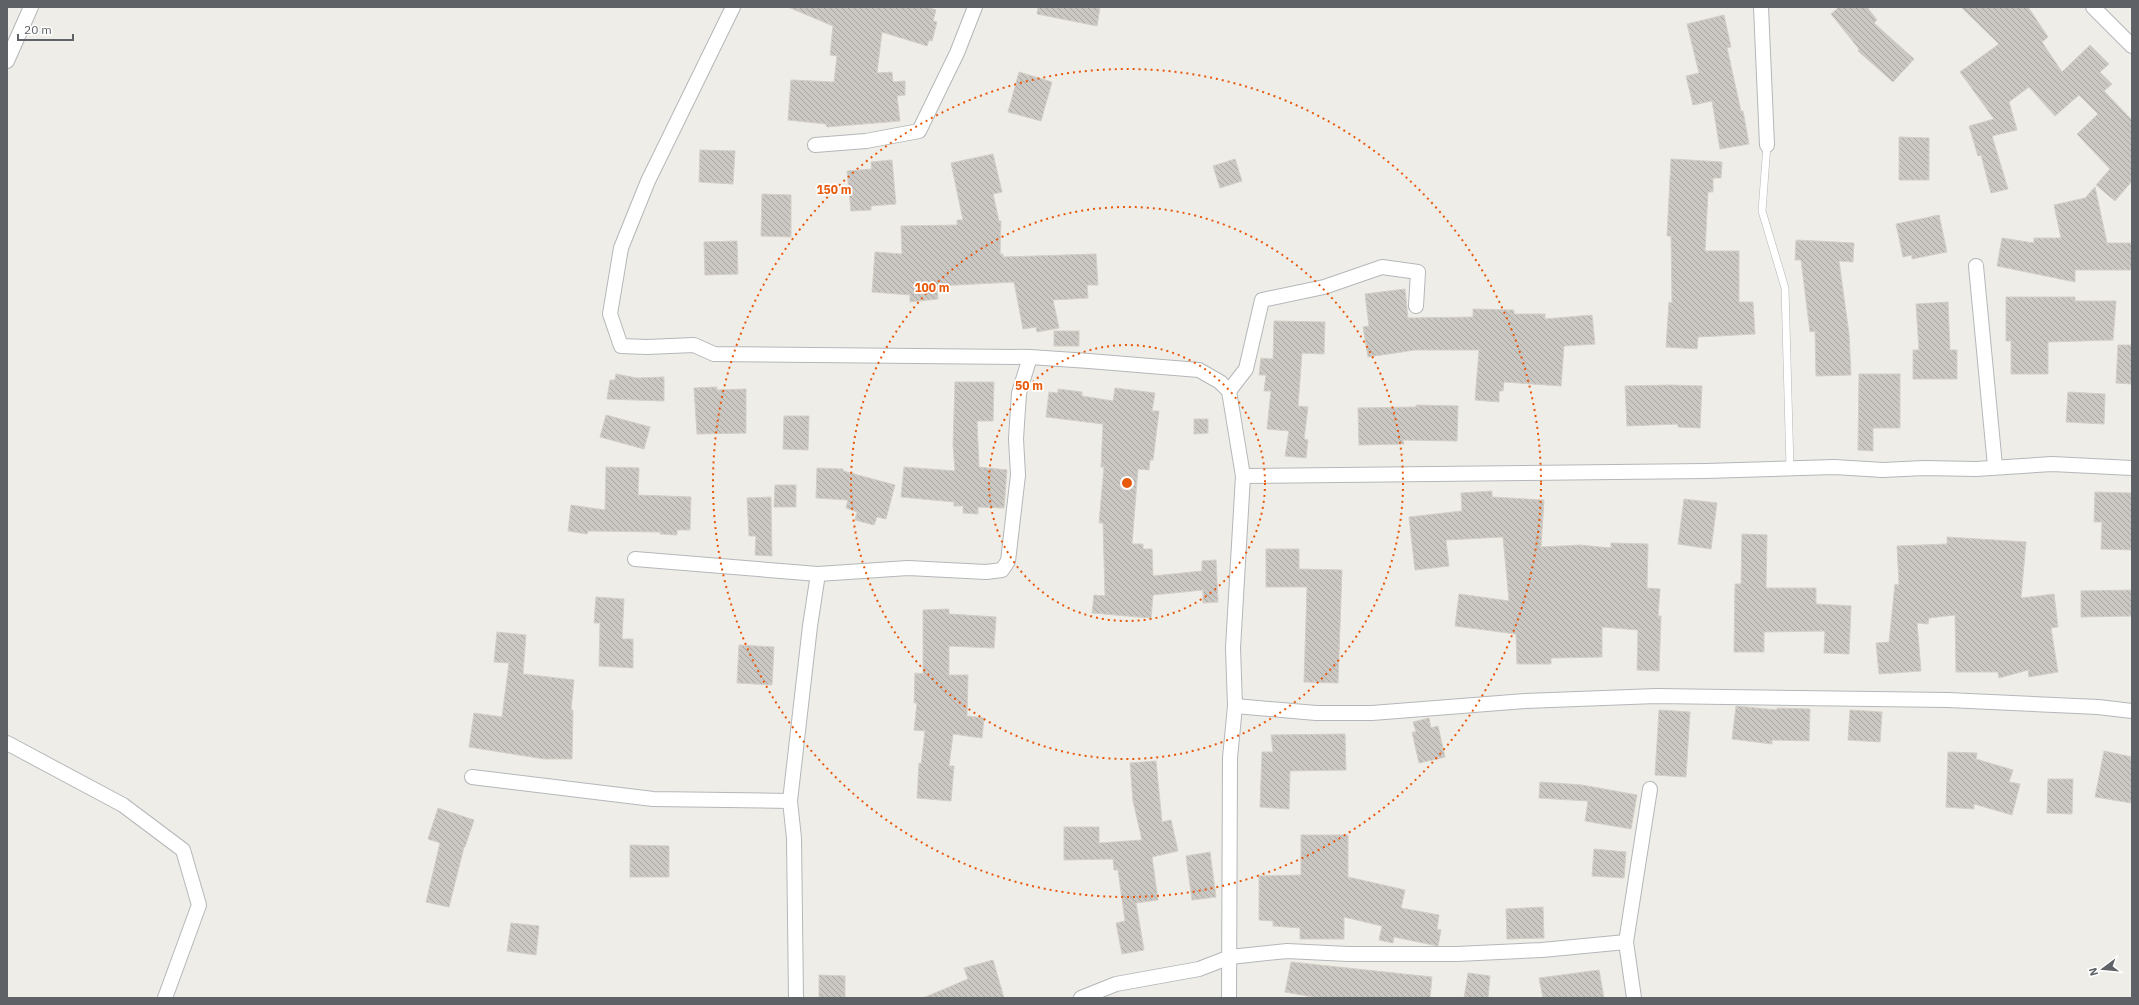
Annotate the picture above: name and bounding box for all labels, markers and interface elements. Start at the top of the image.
scale bar [18,16,73,42]
text: 20 m [24,22,52,37]
text: 150 m [816,182,852,197]
text: 100 m [914,280,950,295]
text: 50 m [1015,378,1043,393]
centre of rings [1120,476,1134,490]
north arrow [2083,949,2123,989]
text: N [2086,966,2101,978]

